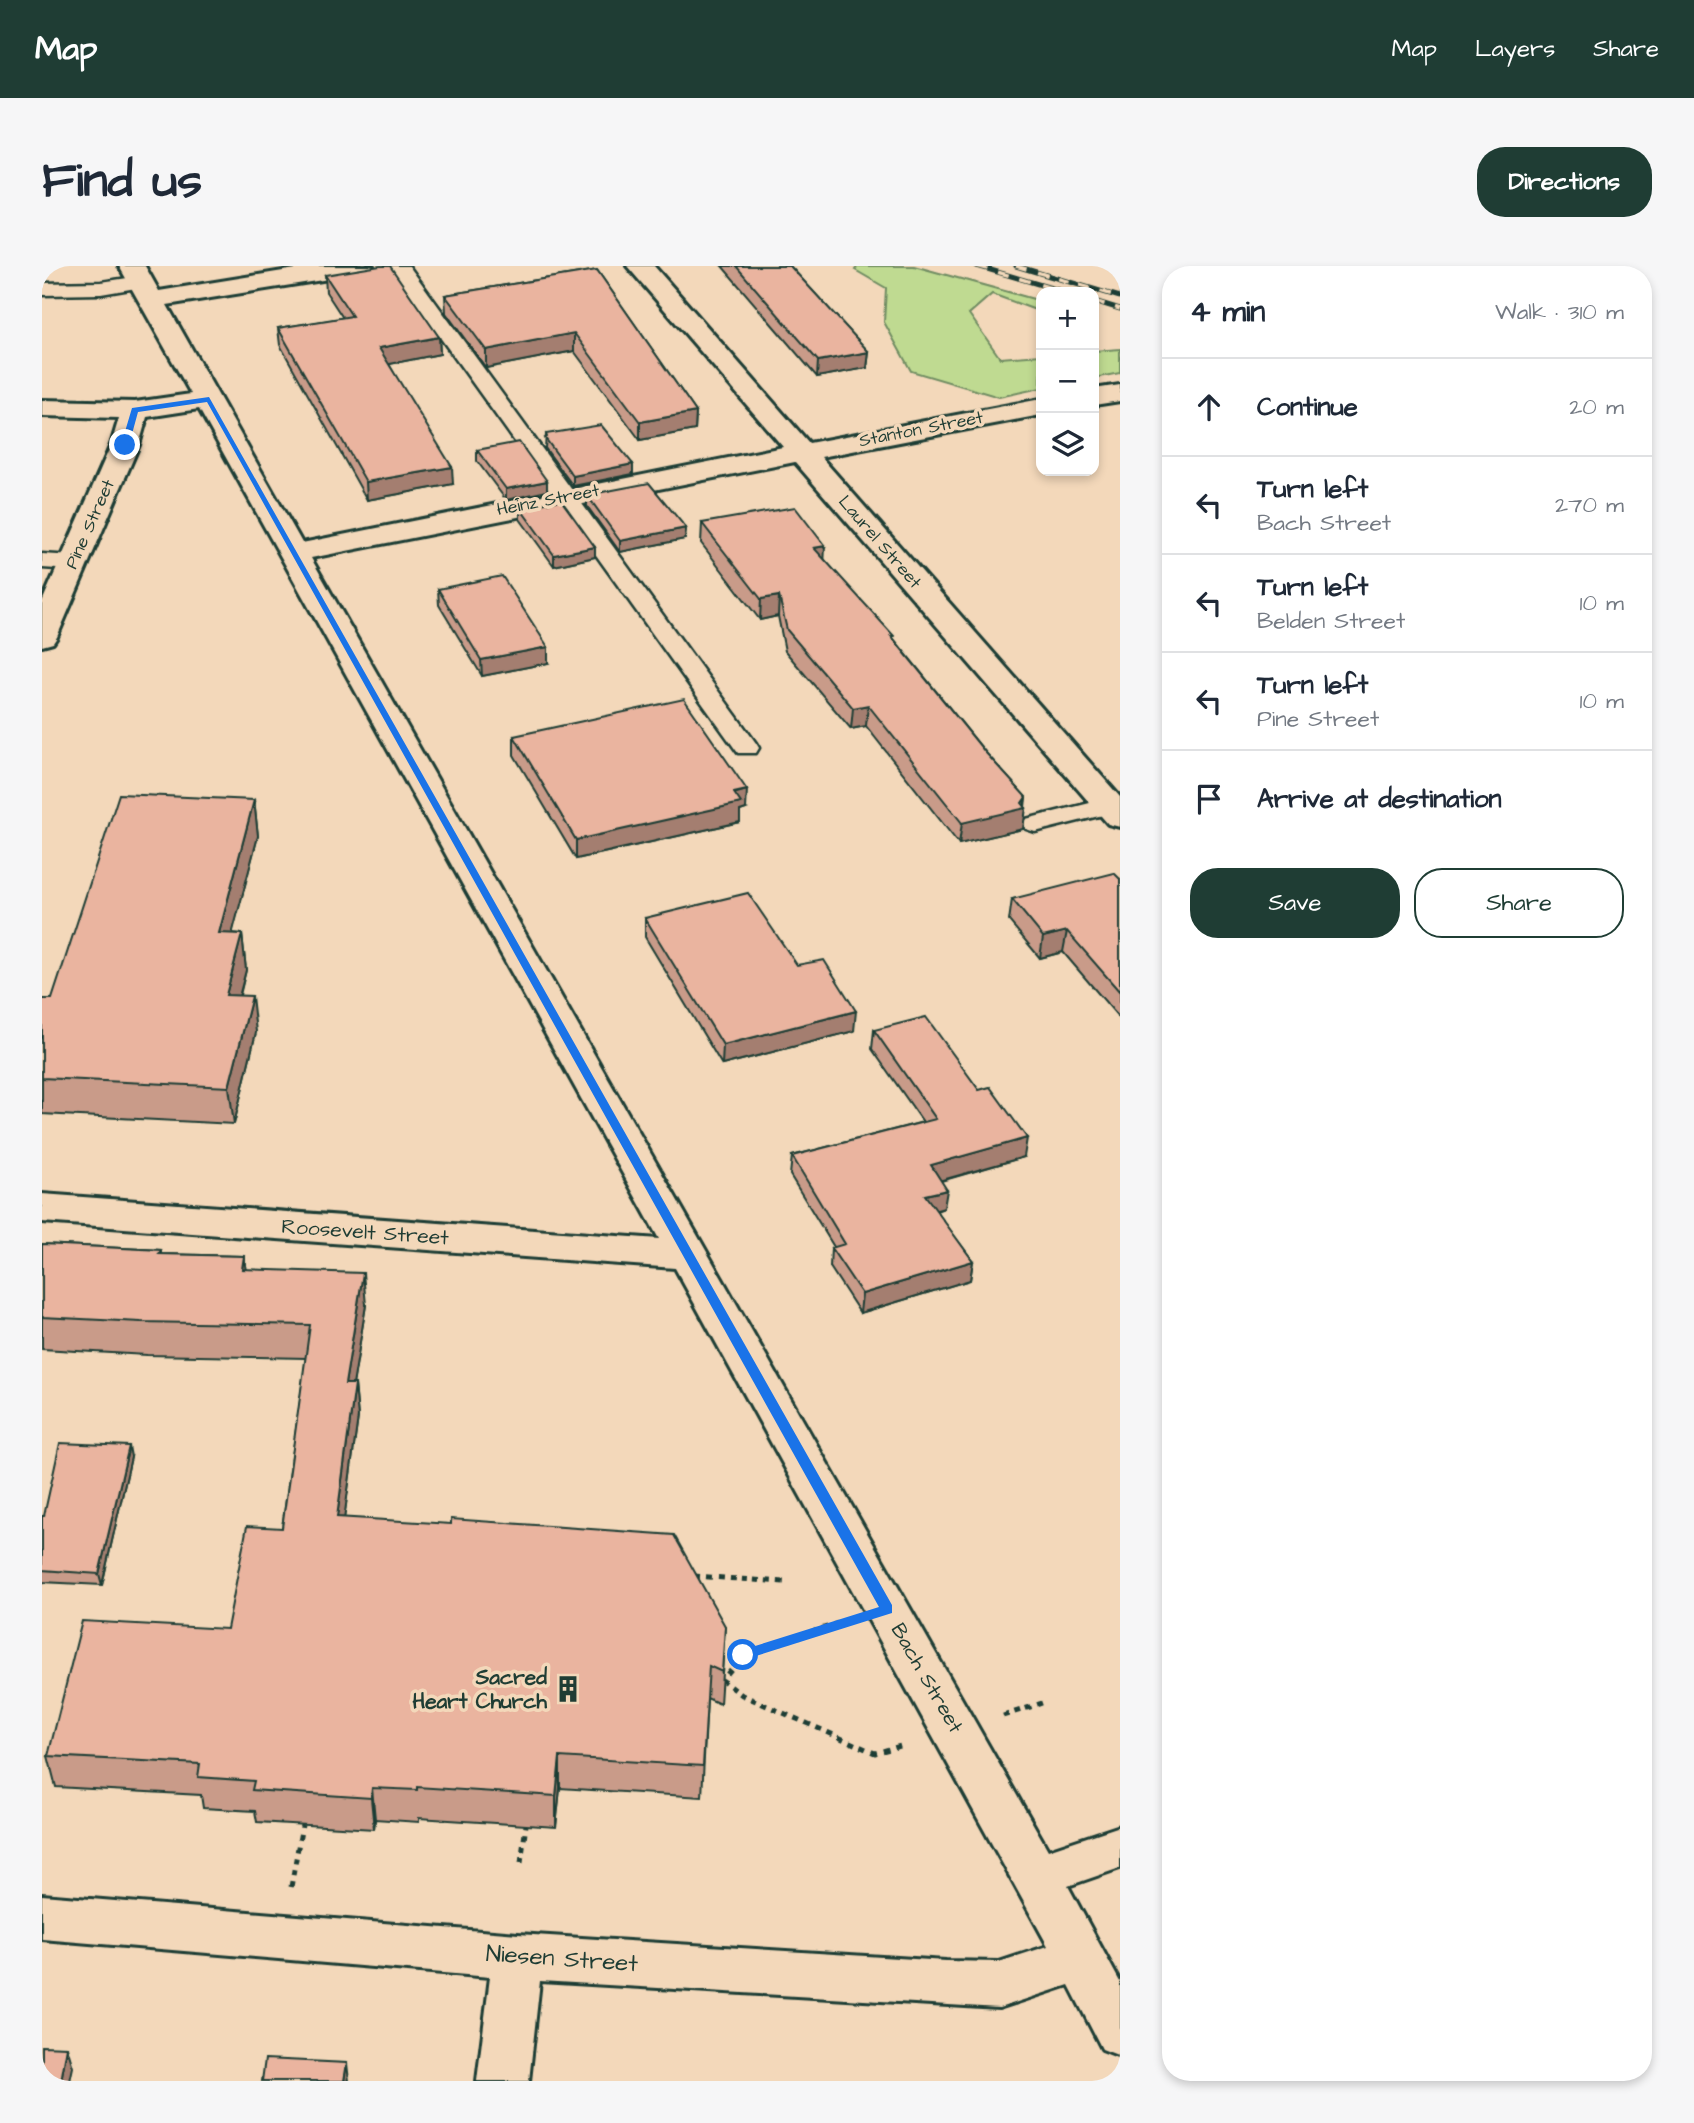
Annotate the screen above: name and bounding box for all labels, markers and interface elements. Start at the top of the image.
text: Map [35,26,97,72]
text: Map [1392,32,1437,66]
text: Layers [1475,32,1555,66]
text: Share [1593,32,1659,66]
button: Directions [1477,147,1652,217]
text: Find us [42,148,202,216]
map controls [1036,287,1099,476]
button: + [1036,287,1099,350]
text: 4 min [1190,291,1265,333]
text: Walk · 310 m [1495,296,1624,328]
button: − [1036,350,1099,413]
icon: ahead [1190,388,1228,426]
text: Continue [1257,389,1358,425]
text: 20 m [1569,391,1624,423]
street label: Stanton Street [857,405,986,453]
button: layers [1036,413,1099,476]
route end [109,429,140,460]
text: Turn left [1257,471,1368,507]
street label: Pine Street [59,475,121,573]
street label: Heinz Street [495,478,602,522]
icon: left [1190,486,1228,524]
text: 270 m [1555,489,1624,521]
street label: Laurel Street [833,490,928,595]
text: Bach Street [1257,507,1391,539]
text: Turn left [1257,569,1368,605]
icon: left [1190,584,1228,622]
text: 10 m [1579,587,1624,619]
text: Belden Street [1257,605,1405,637]
text: Turn left [1257,667,1368,703]
icon: left [1190,682,1228,720]
text: 10 m [1579,685,1624,717]
text: Pine Street [1257,703,1379,735]
icon: arrive [1190,780,1228,818]
text: Arrive at destination [1257,781,1502,817]
button: Save [1190,868,1400,938]
button: Share [1414,868,1624,938]
street label: Roosevelt Street [280,1212,450,1252]
street label: Bach Street [884,1618,970,1739]
route start [727,1639,758,1670]
place label: Sacred Heart Church [413,1663,548,1716]
building icon: Sacred Heart Church [553,1674,583,1704]
street label: Niesen Street [485,1937,639,1981]

